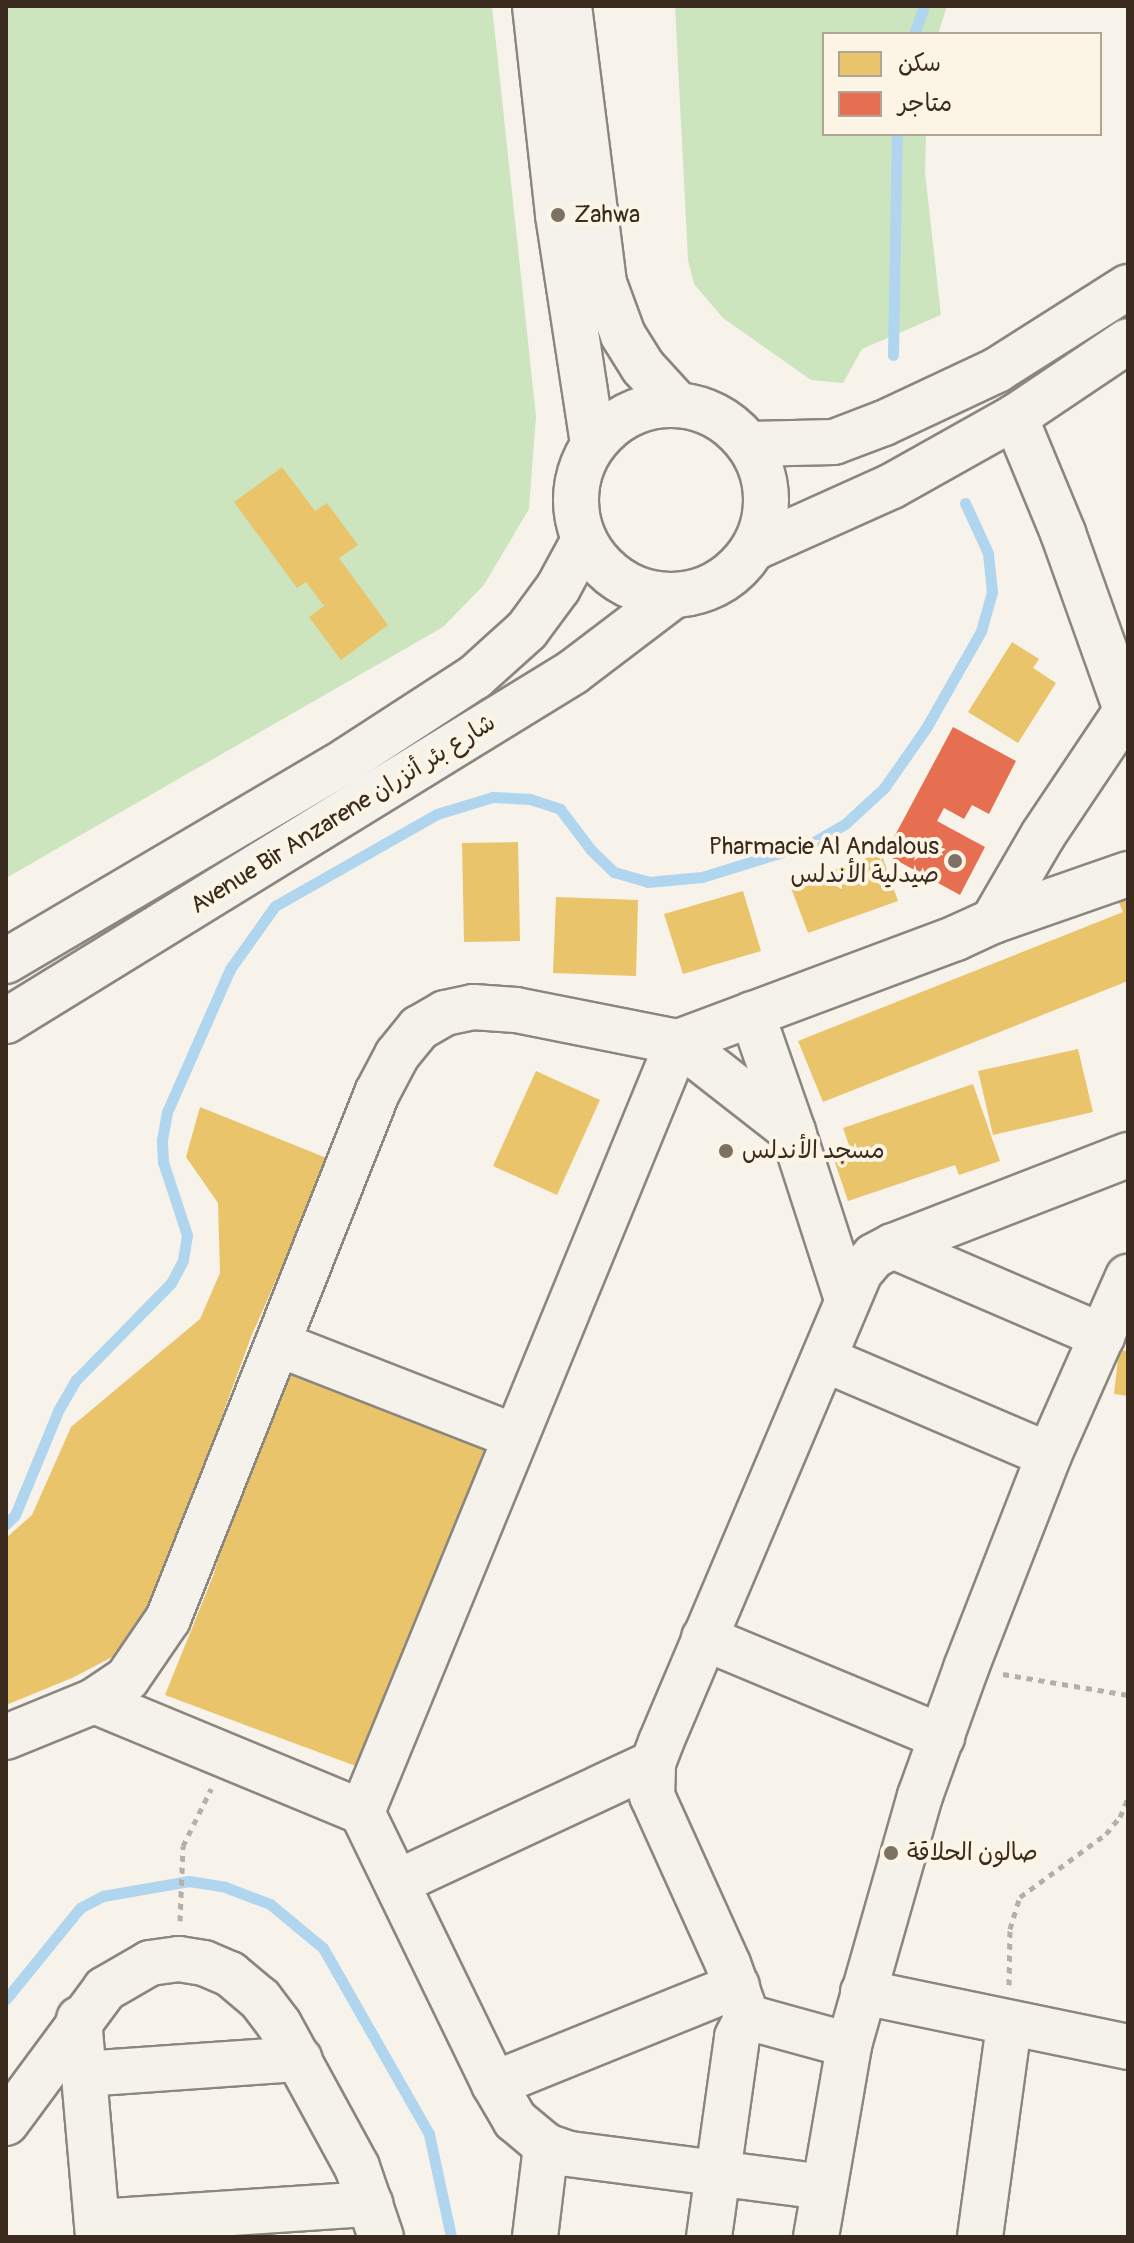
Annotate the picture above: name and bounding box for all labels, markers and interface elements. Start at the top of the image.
legend [822,32,1102,136]
text: سكن [898,49,941,78]
text: متاجر [898,89,952,118]
place label: Zahwa [574,201,640,229]
marker: Zahwa [549,206,567,224]
street label: Avenue Bir Anzarene شارع بئر أنزران [185,708,501,920]
place label: Pharmacie Al Andalous صيدلية الأندلس [709,833,939,889]
marker: Pharmacie Al Andalous صيدلية الأندلس [946,852,964,870]
place label: مسجد الأندلس [742,1137,885,1165]
marker: مسجد الأندلس [717,1142,735,1160]
place label: صالون الحلاقة [907,1839,1038,1867]
marker: صالون الحلاقة [882,1844,900,1862]

